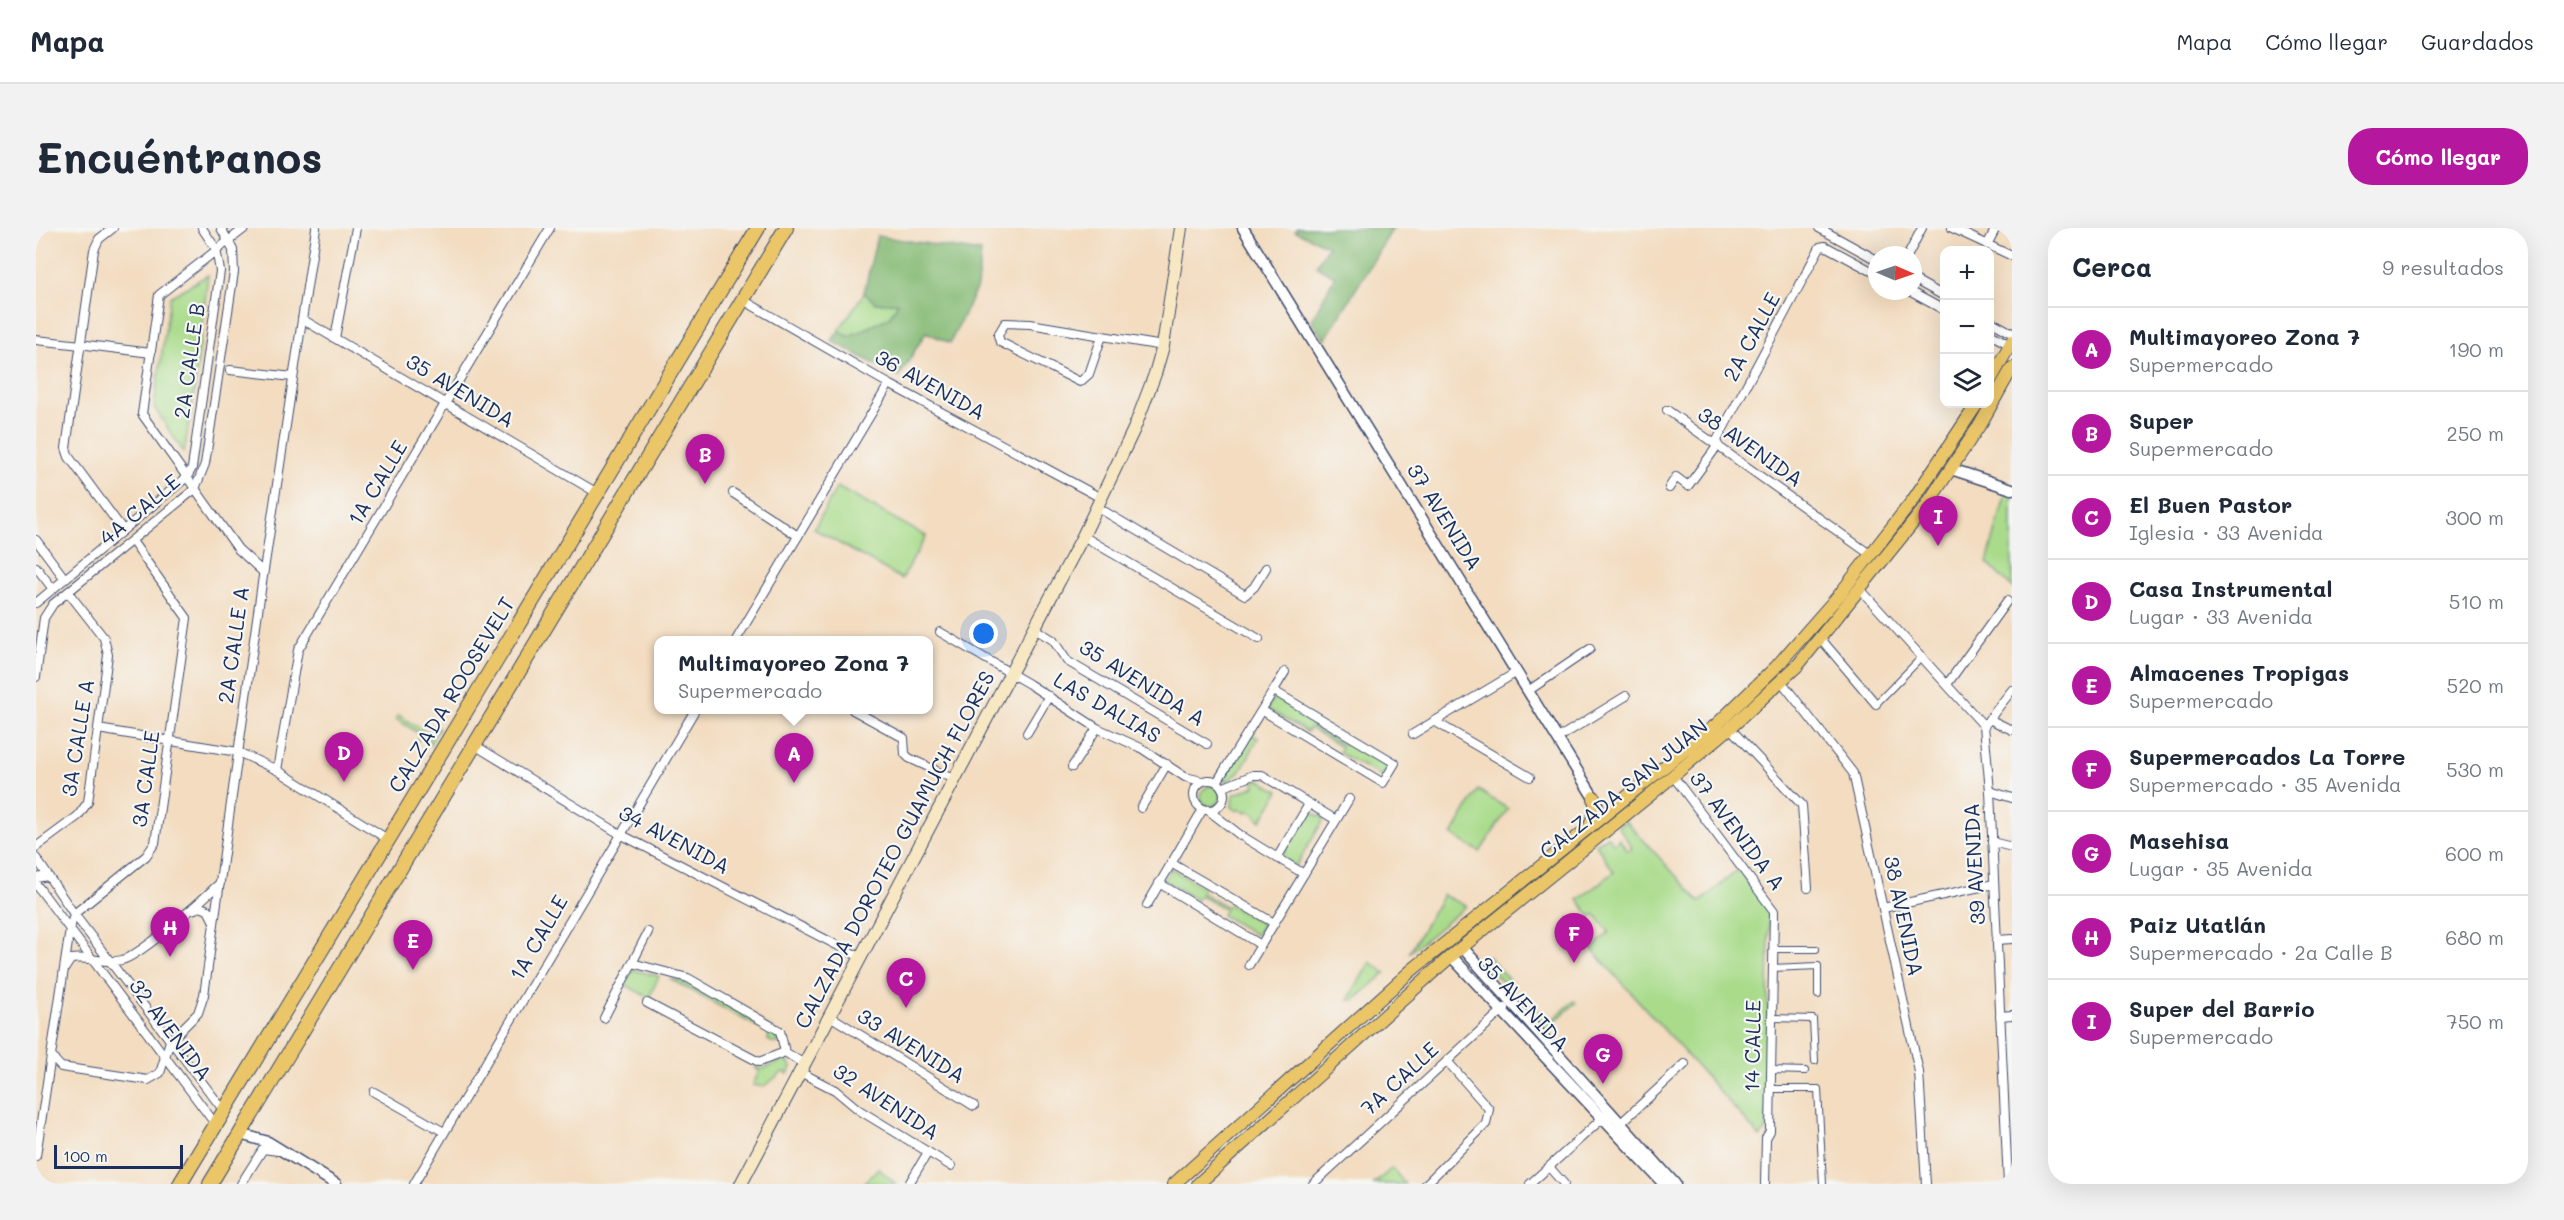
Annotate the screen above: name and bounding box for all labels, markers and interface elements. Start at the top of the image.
text: Mapa [30,23,105,59]
text: Mapa [2176,28,2232,55]
text: Cómo llegar [2265,28,2388,55]
text: Guardados [2421,28,2534,55]
button: Cómo llegar [2348,128,2528,185]
text: Encuéntranos [36,129,322,184]
north arrow [1868,246,1922,300]
map controls [1940,246,1994,408]
button: + [1940,246,1994,300]
text: Cerca [2072,250,2152,284]
text: 9 resultados [2382,254,2504,280]
street label: 2A CALLE [1716,287,1785,385]
button: − [1940,300,1994,354]
street label: 2A CALLE B [167,301,210,420]
text: Multimayoreo Zona 7 [2129,322,2360,351]
text: A [2085,336,2098,362]
text: 190 m [2449,336,2504,362]
street label: 36 AVENIDA [871,342,991,425]
street label: 35 AVENIDA [402,347,520,433]
text: Supermercado [2129,351,2273,377]
button: layers [1940,354,1994,408]
street label: 38 AVENIDA [1693,400,1809,492]
text: Super [2129,406,2194,435]
text: B [2085,420,2098,446]
text: 250 m [2447,420,2504,446]
pin: B [686,434,724,484]
street label: 1A CALLE [341,435,413,530]
text: Supermercado [2129,435,2273,461]
street label: 37 AVENIDA [1402,458,1489,575]
street label: 4A CALLE [93,467,185,550]
text: El Buen Pastor [2129,490,2292,519]
pin: I [1918,496,1958,546]
text: C [2084,504,2099,530]
text: 300 m [2445,504,2504,530]
text: Iglesia · 33 Avenida [2129,519,2324,545]
text: Casa Instrumental [2129,574,2333,603]
street label: 2A CALLE A [211,585,254,705]
text: D [2084,588,2099,614]
text: 510 m [2449,588,2504,614]
street label: CALZADA ROOSEVELT [382,591,520,797]
text: Lugar · 33 Avenida [2129,603,2313,629]
your location [969,619,998,648]
street label: 35 AVENIDA A [1075,632,1211,731]
popup [654,636,933,714]
text: Multimayoreo Zona 7 [678,648,909,677]
text: Almacenes Tropigas [2129,658,2349,687]
street label: LAS DALIAS [1049,665,1166,748]
street label: CALZADA DOROTEO GUAMUCH FLORES [790,667,1000,1033]
text: E [2085,672,2098,698]
text: 520 m [2447,672,2504,698]
street label: 3A CALLE A [54,677,99,798]
text: Supermercado [678,677,822,703]
text: Supermercado [2129,687,2273,713]
street label: CALZADA SAN JUAN [1533,712,1713,864]
street label: 3A CALLE [124,729,165,829]
pin: D [324,732,364,782]
pin: A [774,734,813,783]
text: Supermercados La Torre [2129,742,2405,771]
text: F [2085,756,2098,782]
text: 530 m [2446,756,2504,782]
street label: 37 AVENIDA A [1685,765,1792,895]
text: Supermercado · 35 Avenida [2129,771,2402,797]
street label: 34 AVENIDA [615,798,735,879]
street label: 39 AVENIDA [1957,802,1990,926]
text: Masehisa [2129,826,2229,855]
text: G [2084,840,2099,866]
text: 600 m [2445,840,2504,866]
street label: 38 AVENIDA [1879,853,1930,978]
text: Lugar · 35 Avenida [2129,855,2313,881]
street label: 1A CALLE [502,890,573,985]
pin: H [150,908,190,957]
text: Paiz Utatlán [2129,910,2266,939]
pin: F [1554,914,1594,963]
pin: E [394,920,433,970]
text: H [2083,924,2100,950]
text: 680 m [2445,924,2504,950]
text: Supermercado · 2a Calle B [2129,939,2393,965]
street label: 35 AVENIDA [1473,949,1576,1057]
pin: C [886,958,926,1008]
street label: 32 AVENIDA [124,973,218,1086]
text: Super del Barrio [2129,994,2315,1023]
street label: 14 CALLE [1737,1000,1766,1092]
street label: 33 AVENIDA [853,1001,971,1088]
text: I [2086,1008,2097,1034]
text: 750 m [2447,1008,2504,1034]
text: Supermercado [2129,1023,2273,1049]
pin: G [1584,1034,1622,1084]
street label: 7A CALLE [1354,1035,1444,1121]
street label: 32 AVENIDA [829,1056,945,1145]
scale bar [54,1142,183,1170]
text: 100 m [63,1145,108,1166]

